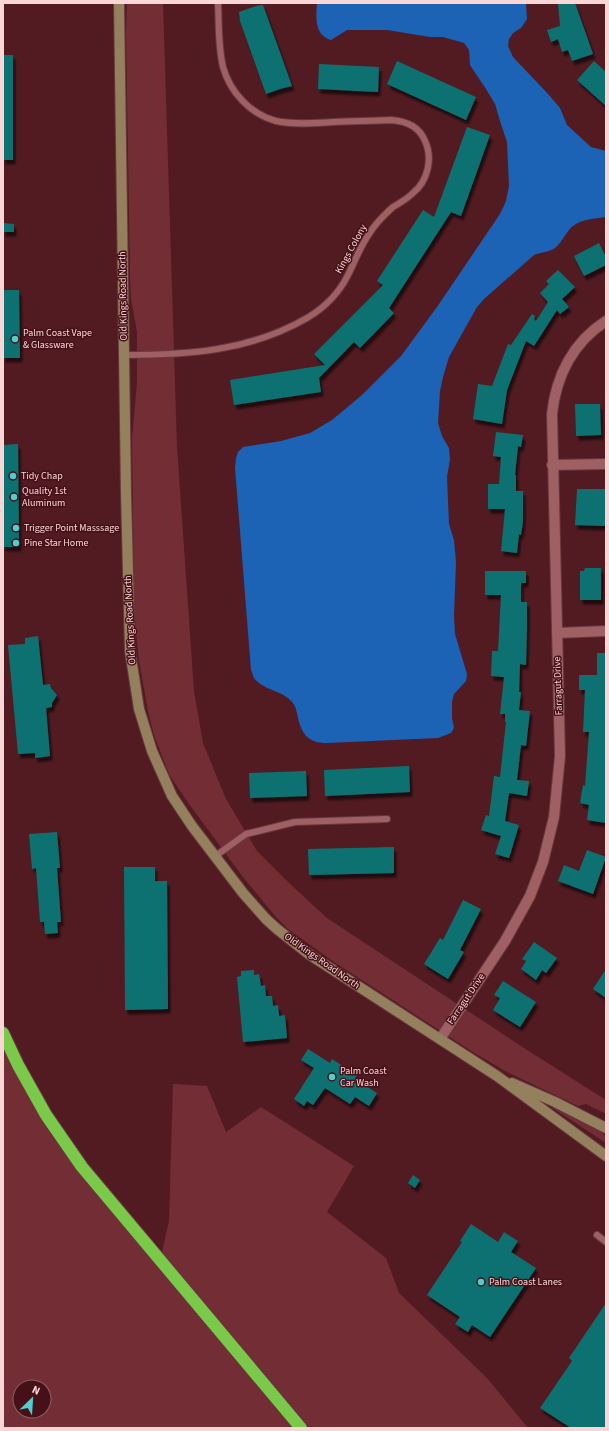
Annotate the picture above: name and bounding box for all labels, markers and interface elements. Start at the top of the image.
street label: Kings Colony [332,222,370,276]
street label: Old Kings Road North [115,251,131,341]
place label: Palm Coast Vape & Glassware [23,326,92,352]
marker: Palm Coast Vape & Glassware [10,334,20,344]
place label: Tidy Chap [21,469,63,483]
marker: Tidy Chap [8,471,18,481]
place label: Quality 1st Aluminum [22,484,67,510]
marker: Quality 1st Aluminum [9,492,19,502]
place label: Trigger Point Masssage [24,521,119,535]
marker: Trigger Point Masssage [11,523,21,533]
place label: Pine Star Home [24,536,89,550]
marker: Pine Star Home [11,538,21,548]
street label: Old Kings Road North [121,575,139,665]
street label: Farragut Drive [550,656,566,716]
street label: Old Kings Road North [281,930,363,992]
street label: Farragut Drive [444,971,488,1027]
place label: Palm Coast Car Wash [340,1064,387,1090]
marker: Palm Coast Car Wash [327,1072,337,1082]
place label: Palm Coast Lanes [489,1275,562,1289]
marker: Palm Coast Lanes [476,1277,486,1287]
north arrow [12,1379,52,1419]
text: N [30,1382,43,1399]

